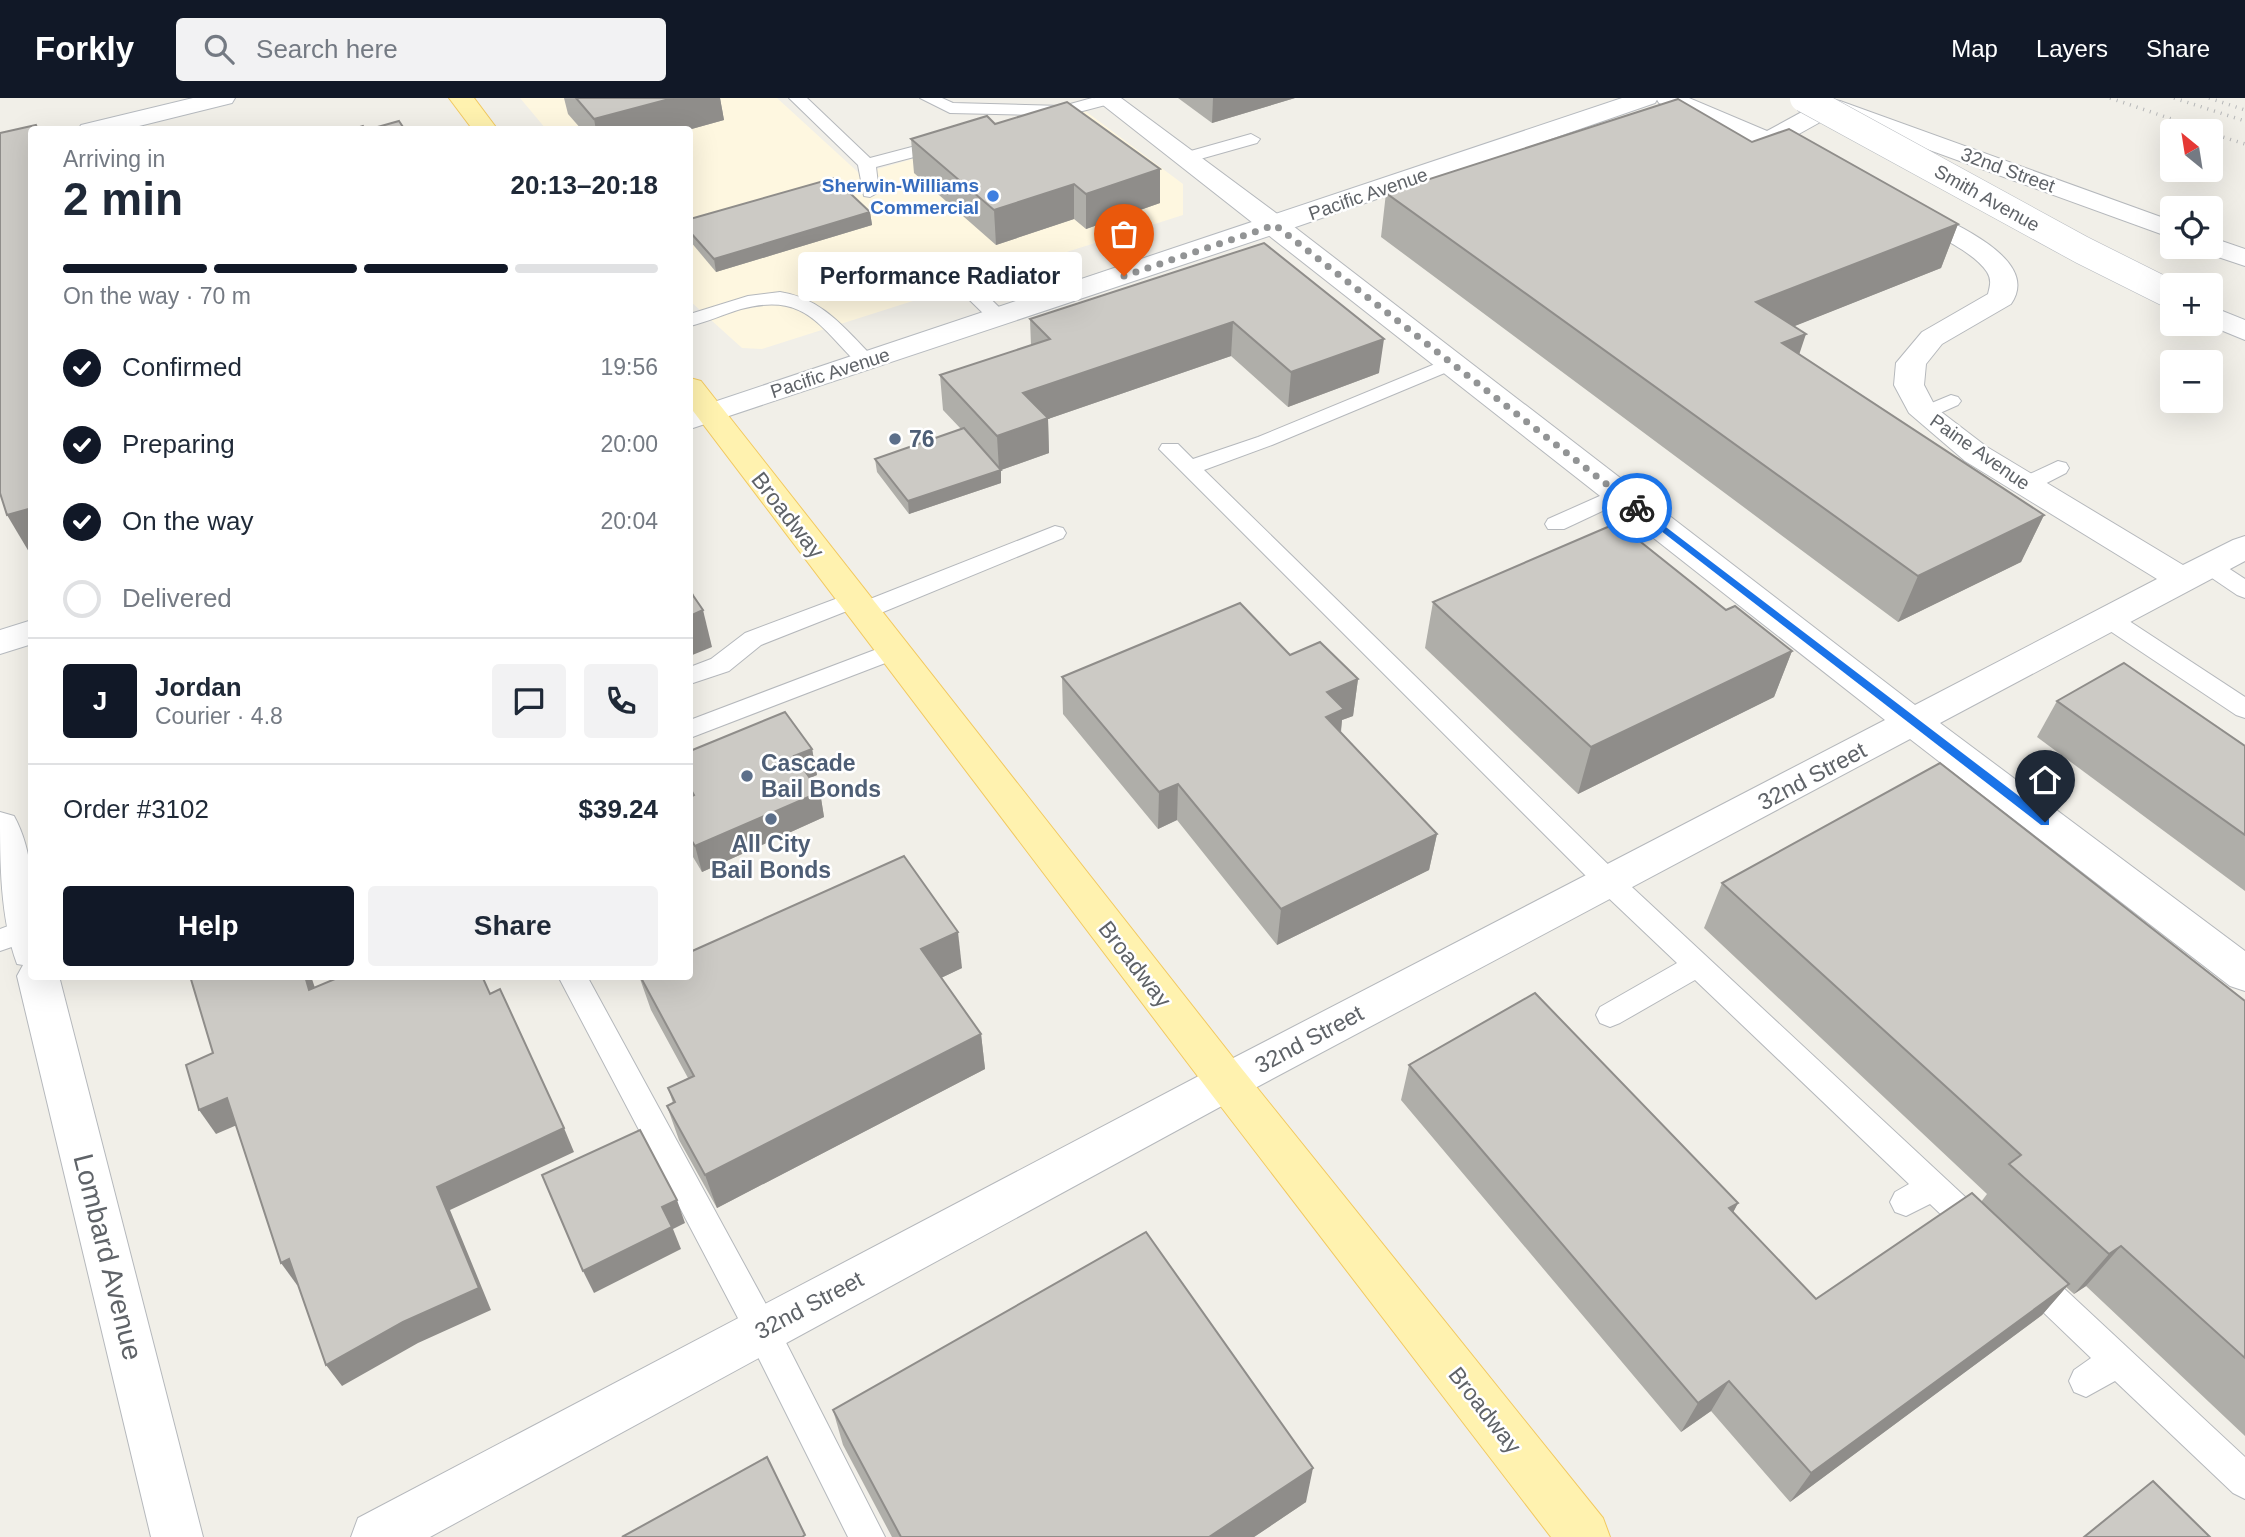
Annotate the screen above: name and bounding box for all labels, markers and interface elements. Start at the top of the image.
search box [176,18,666,81]
text: Forkly [35,30,134,67]
icon: search [200,30,238,68]
text: Search here [256,34,398,64]
text: Map [1951,35,1998,62]
text: Layers [2036,35,2108,62]
text: Share [2146,35,2210,62]
north arrow [2160,119,2222,182]
map controls [2160,119,2223,413]
street label: 32nd Street [1958,143,2058,197]
text: Arriving in [63,146,165,172]
street label: Smith Avenue [1931,160,2043,236]
street label: Pacific Avenue [1306,164,1430,224]
text: 20:13–20:18 [511,170,658,200]
text: 2 min [63,173,183,225]
place label: Sherwin-Williams Commercial [822,175,979,218]
marker: Sherwin-Williams Commercial [985,188,1001,204]
button: locate [2160,196,2223,259]
pin [1094,204,1154,276]
icon: bag [1105,215,1143,253]
callout: Performance Radiator [799,252,1082,300]
text: Performance Radiator [820,263,1060,289]
button: + [2160,273,2223,336]
text: On the way · 70 m [63,283,251,309]
street label: Pacific Avenue [768,344,892,402]
icon: check [63,349,101,387]
button: − [2160,350,2223,413]
text: Confirmed [122,352,242,382]
text: 19:56 [600,354,658,380]
street label: Paine Avenue [1926,410,2034,494]
icon: check [63,426,101,464]
place label: 76 [909,426,935,452]
text: Preparing [122,429,235,459]
text: 20:00 [600,431,658,457]
marker: 76 [887,431,903,447]
street label: Broadway [746,467,830,564]
courier [1602,473,1672,543]
icon: bike [1618,489,1656,527]
icon: check [63,503,101,541]
text: On the way [122,506,254,536]
text: 20:04 [600,508,658,534]
text: Delivered [122,583,232,613]
button: chat [492,664,566,738]
button: phone [584,664,658,738]
text: Jordan [155,672,242,702]
text: J [93,686,107,716]
text: Courier · 4.8 [155,703,283,729]
street label: 32nd Street [1753,736,1871,815]
place label: Cascade Bail Bonds [761,750,881,802]
pin [2015,750,2075,822]
icon: home [2026,761,2064,799]
marker: Cascade Bail Bonds [739,768,755,784]
text: Order #3102 [63,794,209,824]
text: $39.24 [578,794,658,824]
marker: All City Bail Bonds [763,811,779,827]
place label: All City Bail Bonds [711,831,831,883]
button: Help [63,886,354,966]
button: Share [368,886,658,966]
street label: Broadway [1093,916,1177,1013]
street label: 32nd Street [1250,999,1368,1078]
street label: Lombard Avenue [67,1151,149,1363]
street label: 32nd Street [750,1265,868,1344]
street label: Broadway [1443,1362,1527,1459]

